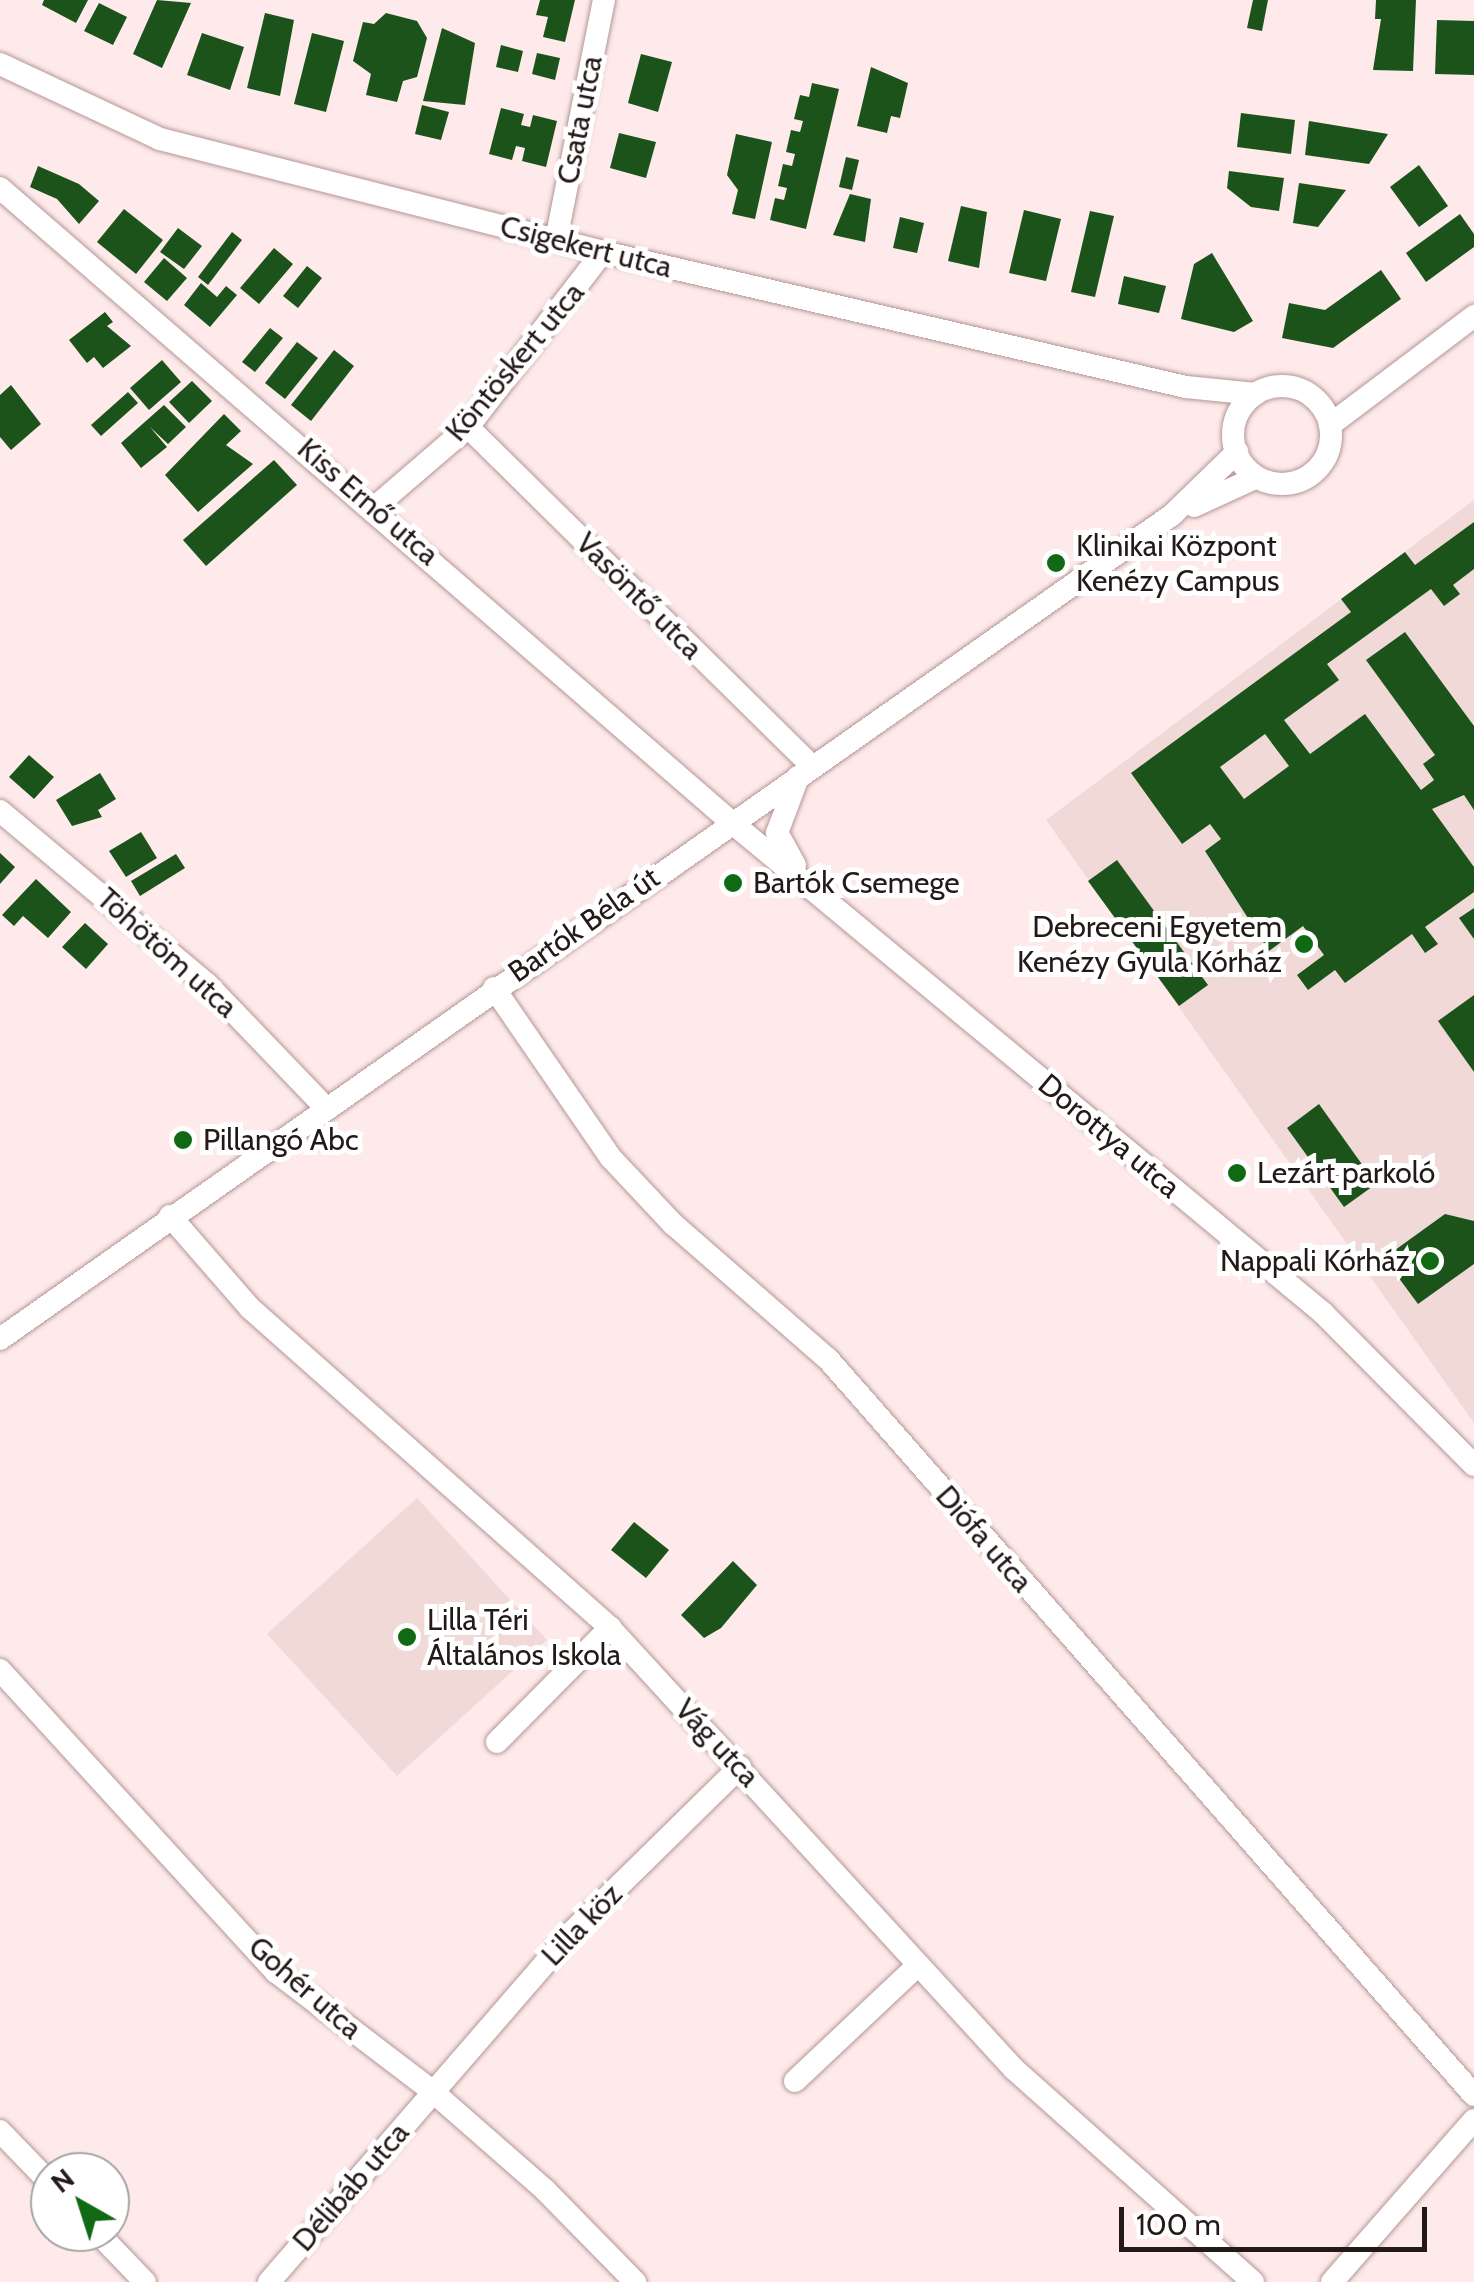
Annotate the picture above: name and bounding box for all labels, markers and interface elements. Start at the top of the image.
street label: Csata utca [550,53,610,187]
street label: Csigekert utca [496,208,676,286]
street label: Köntöskert utca [438,275,592,449]
street label: Kiss Ernő utca [290,431,446,573]
street label: Vasöntő utca [568,525,710,667]
place label: Klinikai Központ Kenézy Campus [1076,528,1280,598]
marker: Klinikai Központ Kenézy Campus [1045,552,1067,574]
street label: Bartók Béla út [502,860,666,990]
place label: Bartók Csemege [753,865,960,901]
marker: Bartók Csemege [722,872,744,894]
street label: Töhötöm utca [90,881,244,1025]
place label: Debreceni Egyetem Kenézy Gyula Kórház [1017,909,1282,980]
marker: Debreceni Egyetem Kenézy Gyula Kórház [1291,931,1317,957]
street label: Dorottya utca [1031,1066,1187,1206]
place label: Pillangó Abc [203,1122,359,1158]
marker: Pillangó Abc [172,1129,194,1151]
place label: Lezárt parkoló [1257,1155,1435,1191]
marker: Lezárt parkoló [1226,1162,1248,1184]
place label: Nappali Kórház [1220,1243,1410,1279]
marker: Nappali Kórház [1419,1250,1441,1272]
street label: Diófa utca [928,1479,1040,1599]
place label: Lilla Téri Általános Iskola [427,1602,621,1672]
marker: Lilla Téri Általános Iskola [396,1626,418,1648]
street label: Vág utca [667,1692,767,1794]
street label: Lilla köz [534,1877,630,1973]
street label: Gohér utca [241,1929,369,2047]
street label: Délibáb utca [285,2115,417,2259]
north arrow [30,2152,130,2252]
text: N [44,2161,81,2200]
scale bar [1124,2187,1432,2249]
text: 100 m [1136,2206,1221,2243]

